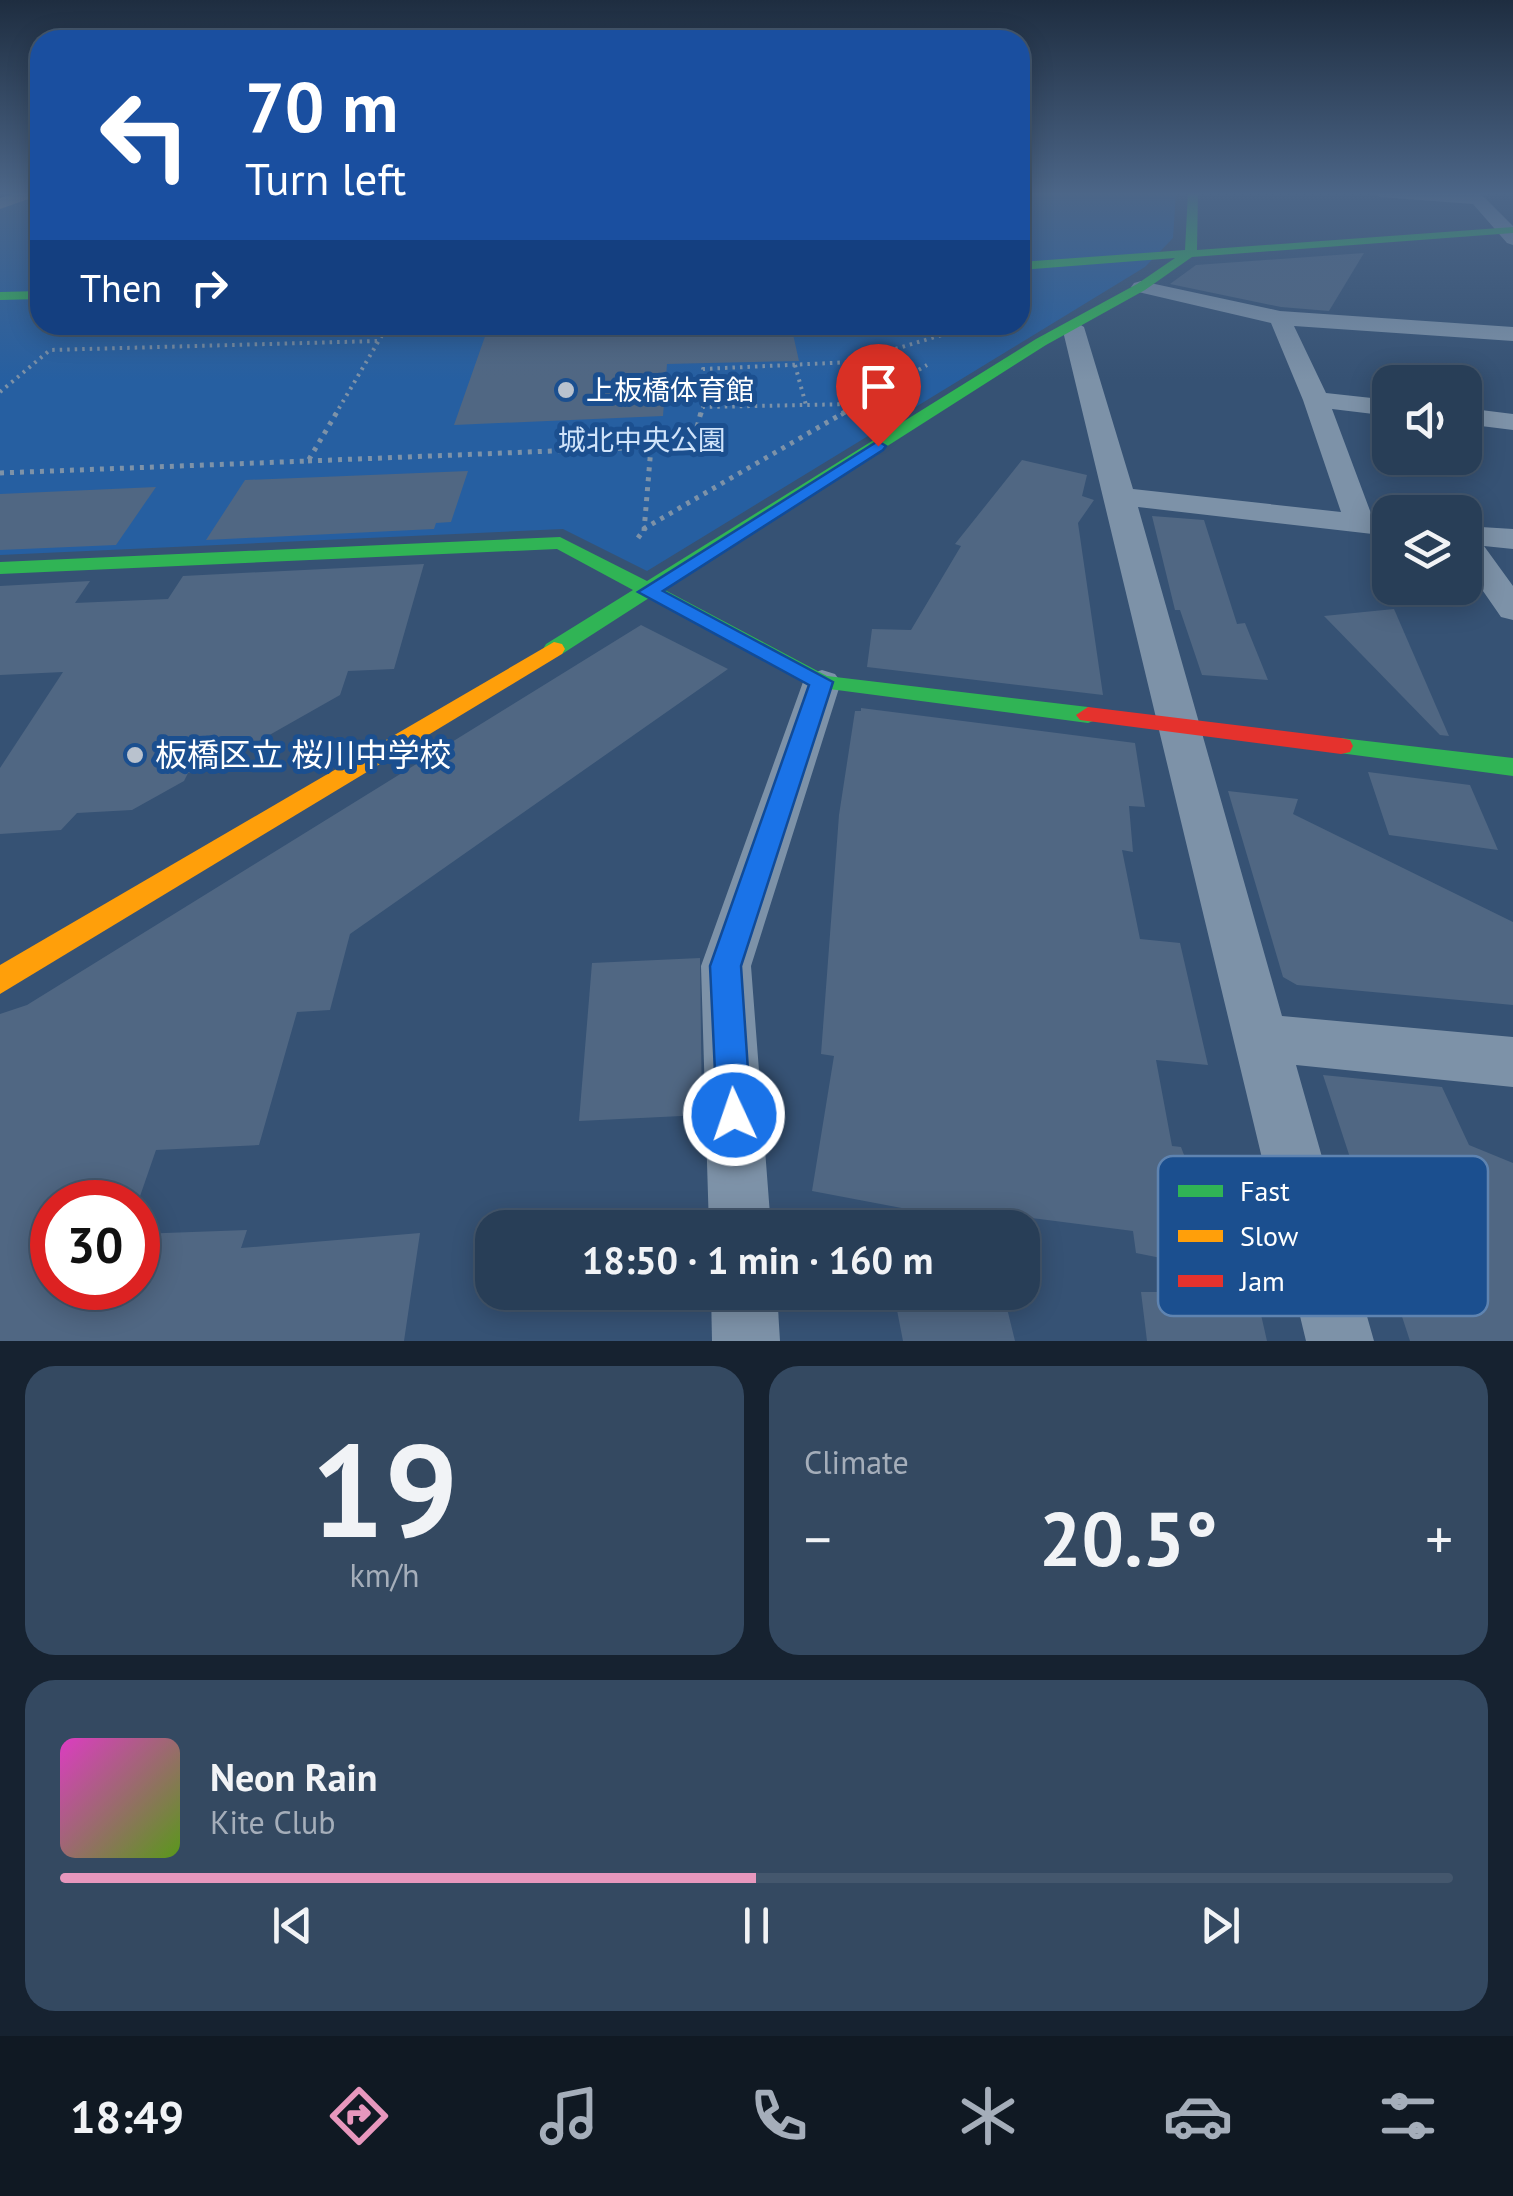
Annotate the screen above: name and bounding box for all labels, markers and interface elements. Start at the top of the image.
text: 70 m [245,61,398,151]
icon: left [80,70,210,200]
text: Turn left [245,149,406,207]
icon: right [182,260,237,315]
text: Then [80,263,162,312]
pin [836,344,921,447]
icon: arrive [851,359,906,414]
map controls [1372,365,1482,605]
button: sound [1372,365,1482,475]
place label: 上板橋体育館 [586,371,754,408]
marker: 上板橋体育館 [555,379,577,401]
park label: 城北中央公園 [558,421,726,458]
button: layers [1372,495,1482,605]
place label: 板橋区立 桜川中学校 [155,733,452,775]
marker: 板橋区立 桜川中学校 [124,744,146,766]
position arrow [682,1063,786,1167]
legend [1158,1156,1488,1316]
text: Fast [1240,1172,1290,1209]
speed limit sign: 30 [30,1180,160,1310]
text: Slow [1240,1217,1299,1254]
text: 18:50 · 1 min · 160 m [582,1235,933,1284]
text: Jam [1239,1262,1285,1299]
text: 19 [311,1405,458,1573]
text: Climate [804,1441,909,1483]
text: 20.5° [1039,1490,1218,1587]
text: − [804,1503,832,1574]
text: + [1425,1503,1453,1574]
text: km/h [349,1554,420,1596]
text: Neon Rain [210,1752,377,1801]
text: Kite Club [210,1801,336,1843]
icon: previous [265,1898,320,1953]
icon: pause [729,1898,784,1953]
icon: next [1193,1898,1248,1953]
icon: directions [324,2081,394,2151]
icon: music [534,2081,604,2151]
icon: phone [744,2081,814,2151]
icon: climate [953,2081,1023,2151]
icon: car [1163,2081,1233,2151]
icon: filters [1373,2081,1443,2151]
text: 18:49 [70,2087,184,2145]

